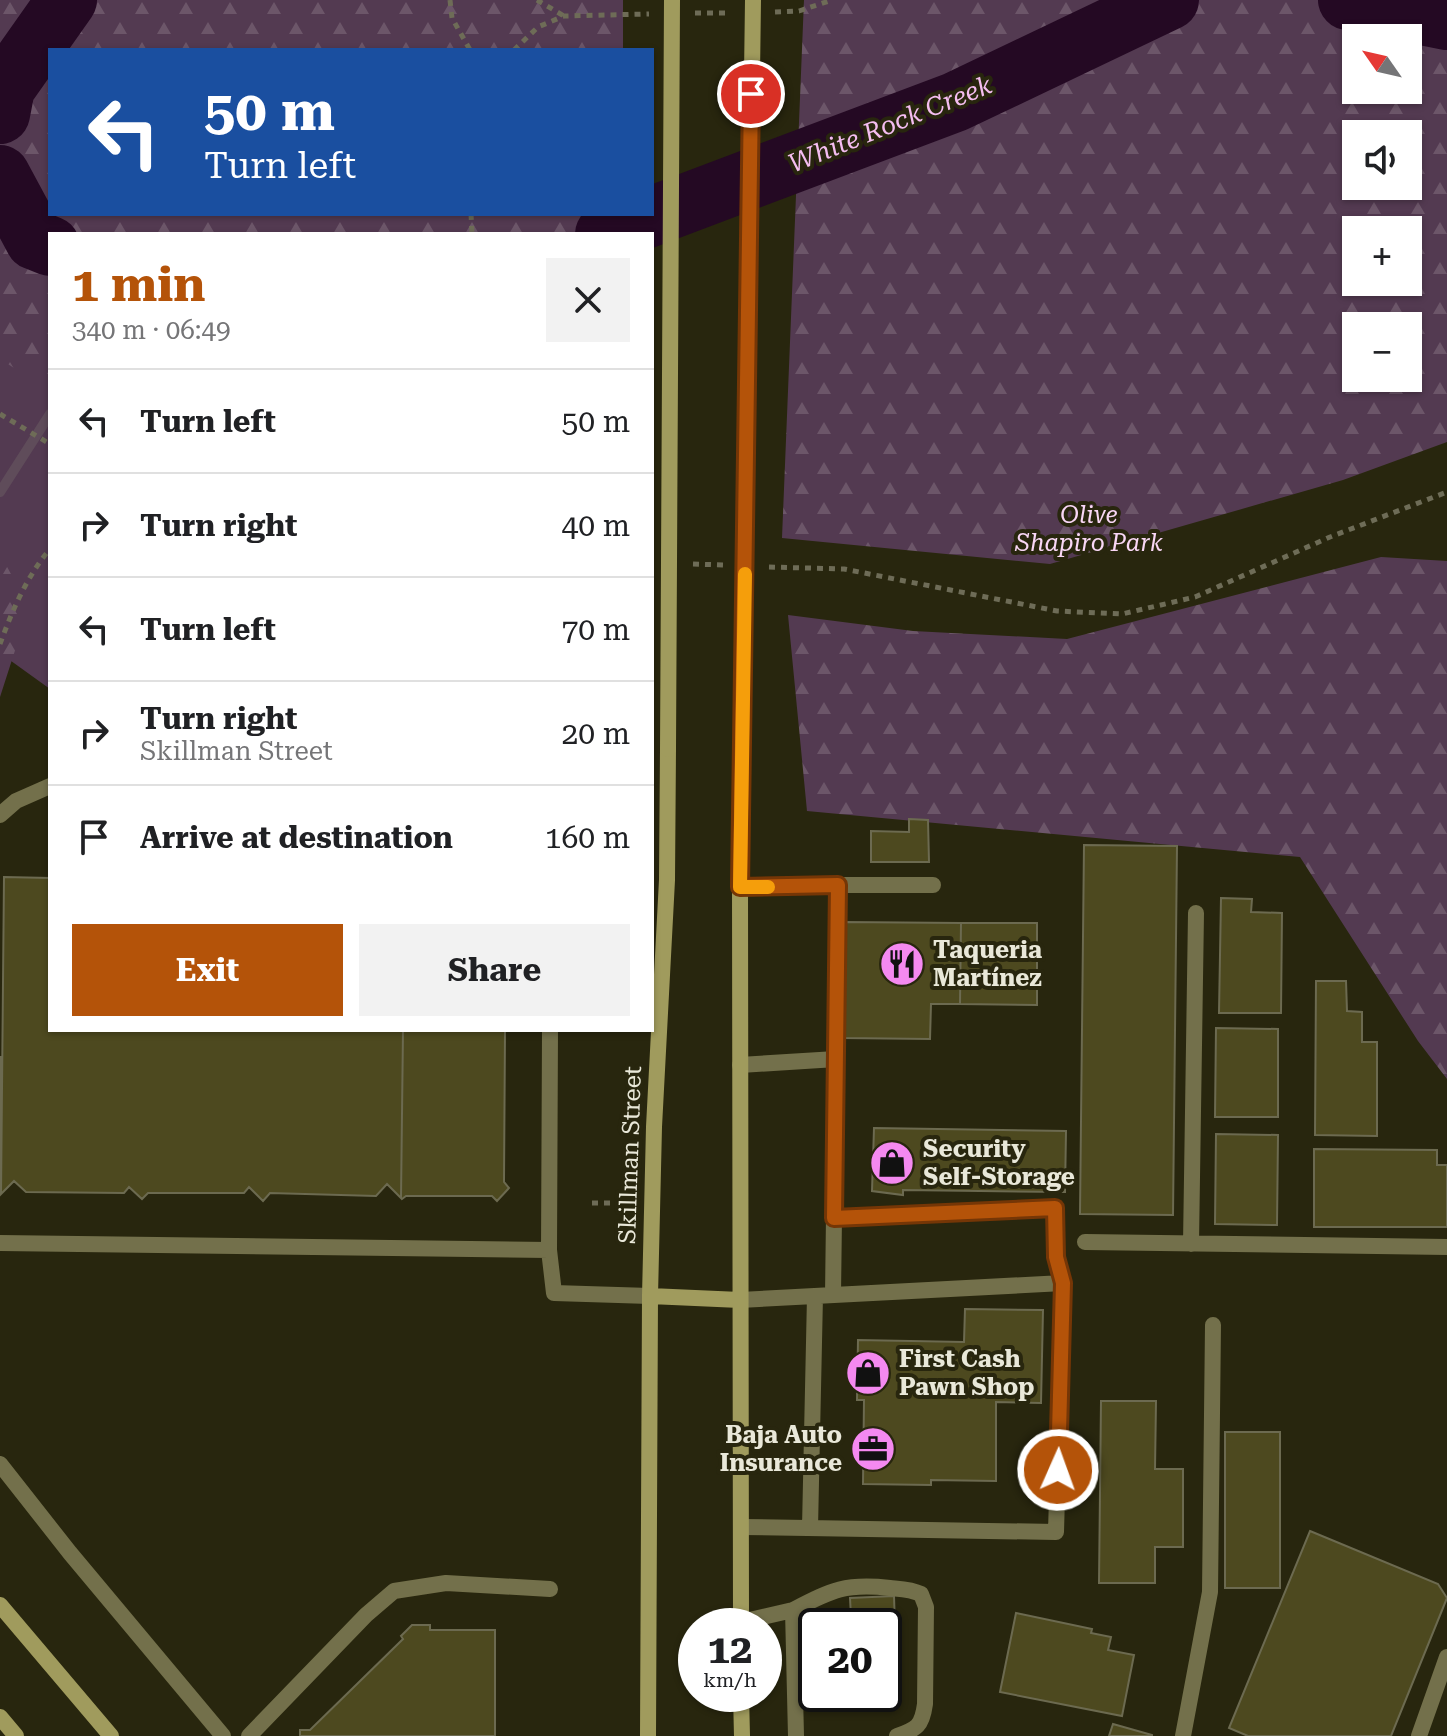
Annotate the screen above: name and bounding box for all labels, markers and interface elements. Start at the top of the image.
north arrow [1342,24,1422,104]
map controls [1342,24,1422,392]
pin [717,60,785,128]
water label: White Rock Creek [784,69,997,178]
icon: arrive [729,72,773,116]
text: 50 m [204,78,335,144]
icon: left [72,80,176,184]
button: sound [1342,120,1422,200]
text: Turn left [204,145,356,187]
button: + [1342,216,1422,296]
text: 1 min [72,257,205,313]
button: close [546,258,630,342]
button: − [1342,312,1422,392]
text: 340 m · 06:49 [72,315,231,345]
icon: left [72,399,116,443]
text: Turn left [140,404,276,439]
text: 50 m [561,404,630,439]
park label: Olive Shapiro Park [1014,501,1163,557]
icon: right [72,503,116,547]
text: Turn right [140,508,297,543]
text: 40 m [561,508,630,543]
icon: left [72,607,116,651]
text: Turn left [140,612,276,647]
text: 70 m [561,612,630,647]
text: Turn right [140,701,297,736]
icon: right [72,711,116,755]
text: 20 m [561,716,630,751]
text: Skillman Street [140,736,333,766]
icon: arrive [72,815,116,859]
text: Arrive at destination [140,820,453,855]
text: 160 m [545,820,630,855]
button: Exit [72,924,343,1016]
button: Share [359,924,630,1016]
place label: Taqueria Martínez [933,936,1042,992]
restaurant icon: Taqueria Martínez [878,940,926,988]
street label: Skillman Street [613,1066,647,1244]
place label: Security Self-Storage [923,1135,1075,1191]
shop icon: Security Self-Storage [868,1139,916,1187]
place label: First Cash Pawn Shop [899,1345,1034,1401]
shop icon: First Cash Pawn Shop [844,1349,892,1397]
place label: Baja Auto Insurance [720,1421,842,1477]
office icon: Baja Auto Insurance [849,1425,897,1473]
position arrow [1016,1428,1100,1512]
speed limit sign: 20 [798,1608,902,1712]
text: 12 [708,1626,752,1673]
text: km/h [703,1668,757,1692]

